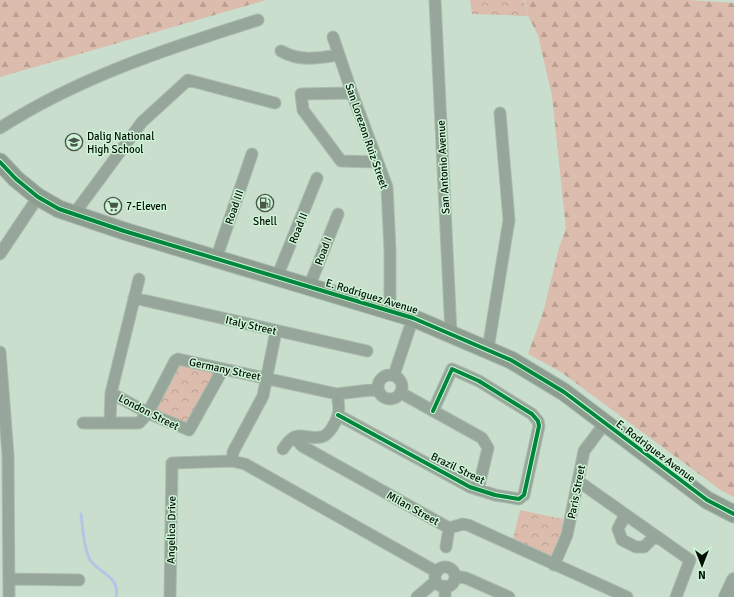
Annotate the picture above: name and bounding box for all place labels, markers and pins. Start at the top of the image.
place label: Dalig National High School [87,130,154,156]
school or university icon: Dalig National High School [64,132,84,152]
fuel station icon: Shell [255,193,275,213]
supermarket icon: 7-Eleven [103,196,123,216]
place label: 7-Eleven [126,200,167,213]
place label: Shell [253,215,277,228]

